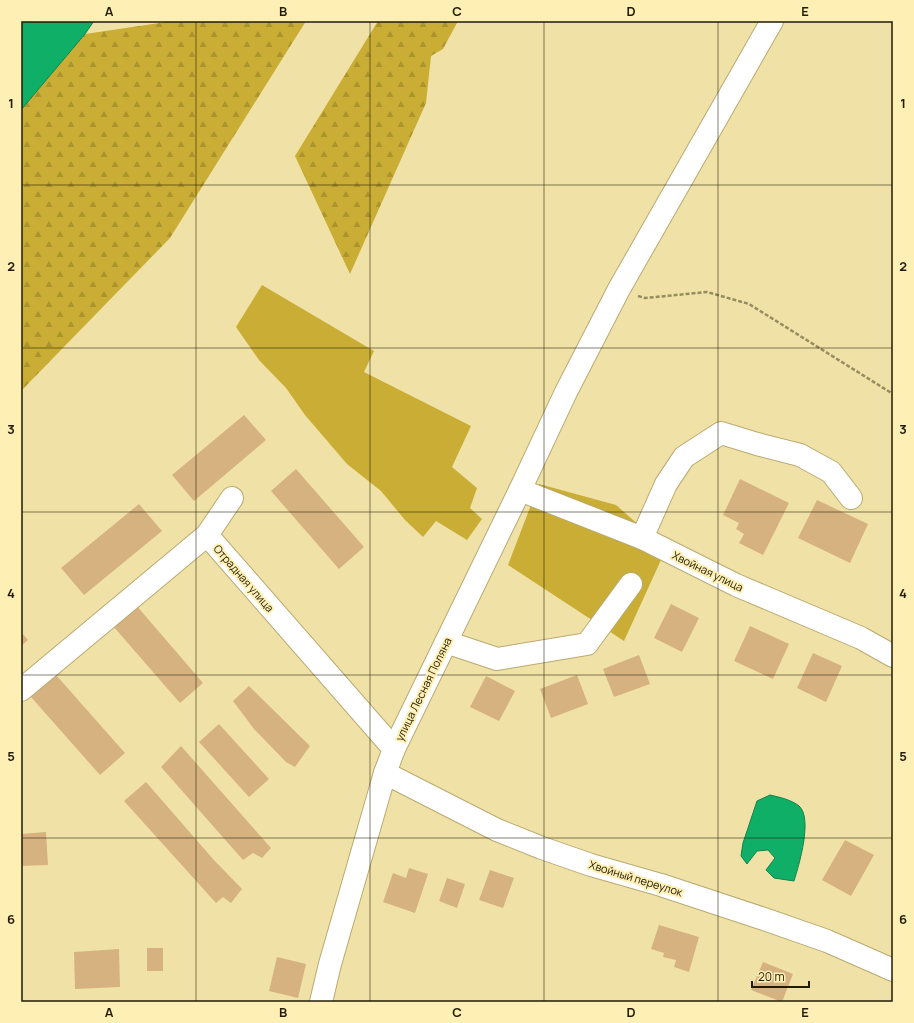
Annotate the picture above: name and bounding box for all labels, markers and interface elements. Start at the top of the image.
text: A [105,2,114,20]
text: B [279,2,287,20]
text: C [452,2,462,20]
text: D [626,2,636,20]
text: E [801,2,809,20]
text: 1 [8,94,14,112]
text: 1 [900,94,906,112]
text: 2 [7,257,15,275]
text: 2 [899,257,907,275]
text: 3 [7,420,15,438]
text: 3 [899,420,907,438]
street label: Отрадная улица [211,541,277,615]
street label: Хвойная улица [670,547,746,595]
text: 4 [7,584,15,602]
text: 4 [899,584,907,602]
street label: улица Лесная Поляна [391,635,455,743]
text: 5 [7,747,15,765]
text: 5 [899,747,907,765]
street label: Хвойный переулок [587,857,685,900]
text: 6 [7,910,15,928]
text: 6 [899,910,907,928]
scale bar [752,963,809,989]
text: 20 m [758,968,785,985]
text: A [105,1003,114,1021]
text: B [279,1003,287,1021]
text: C [452,1003,462,1021]
text: D [626,1003,636,1021]
text: E [801,1003,809,1021]

